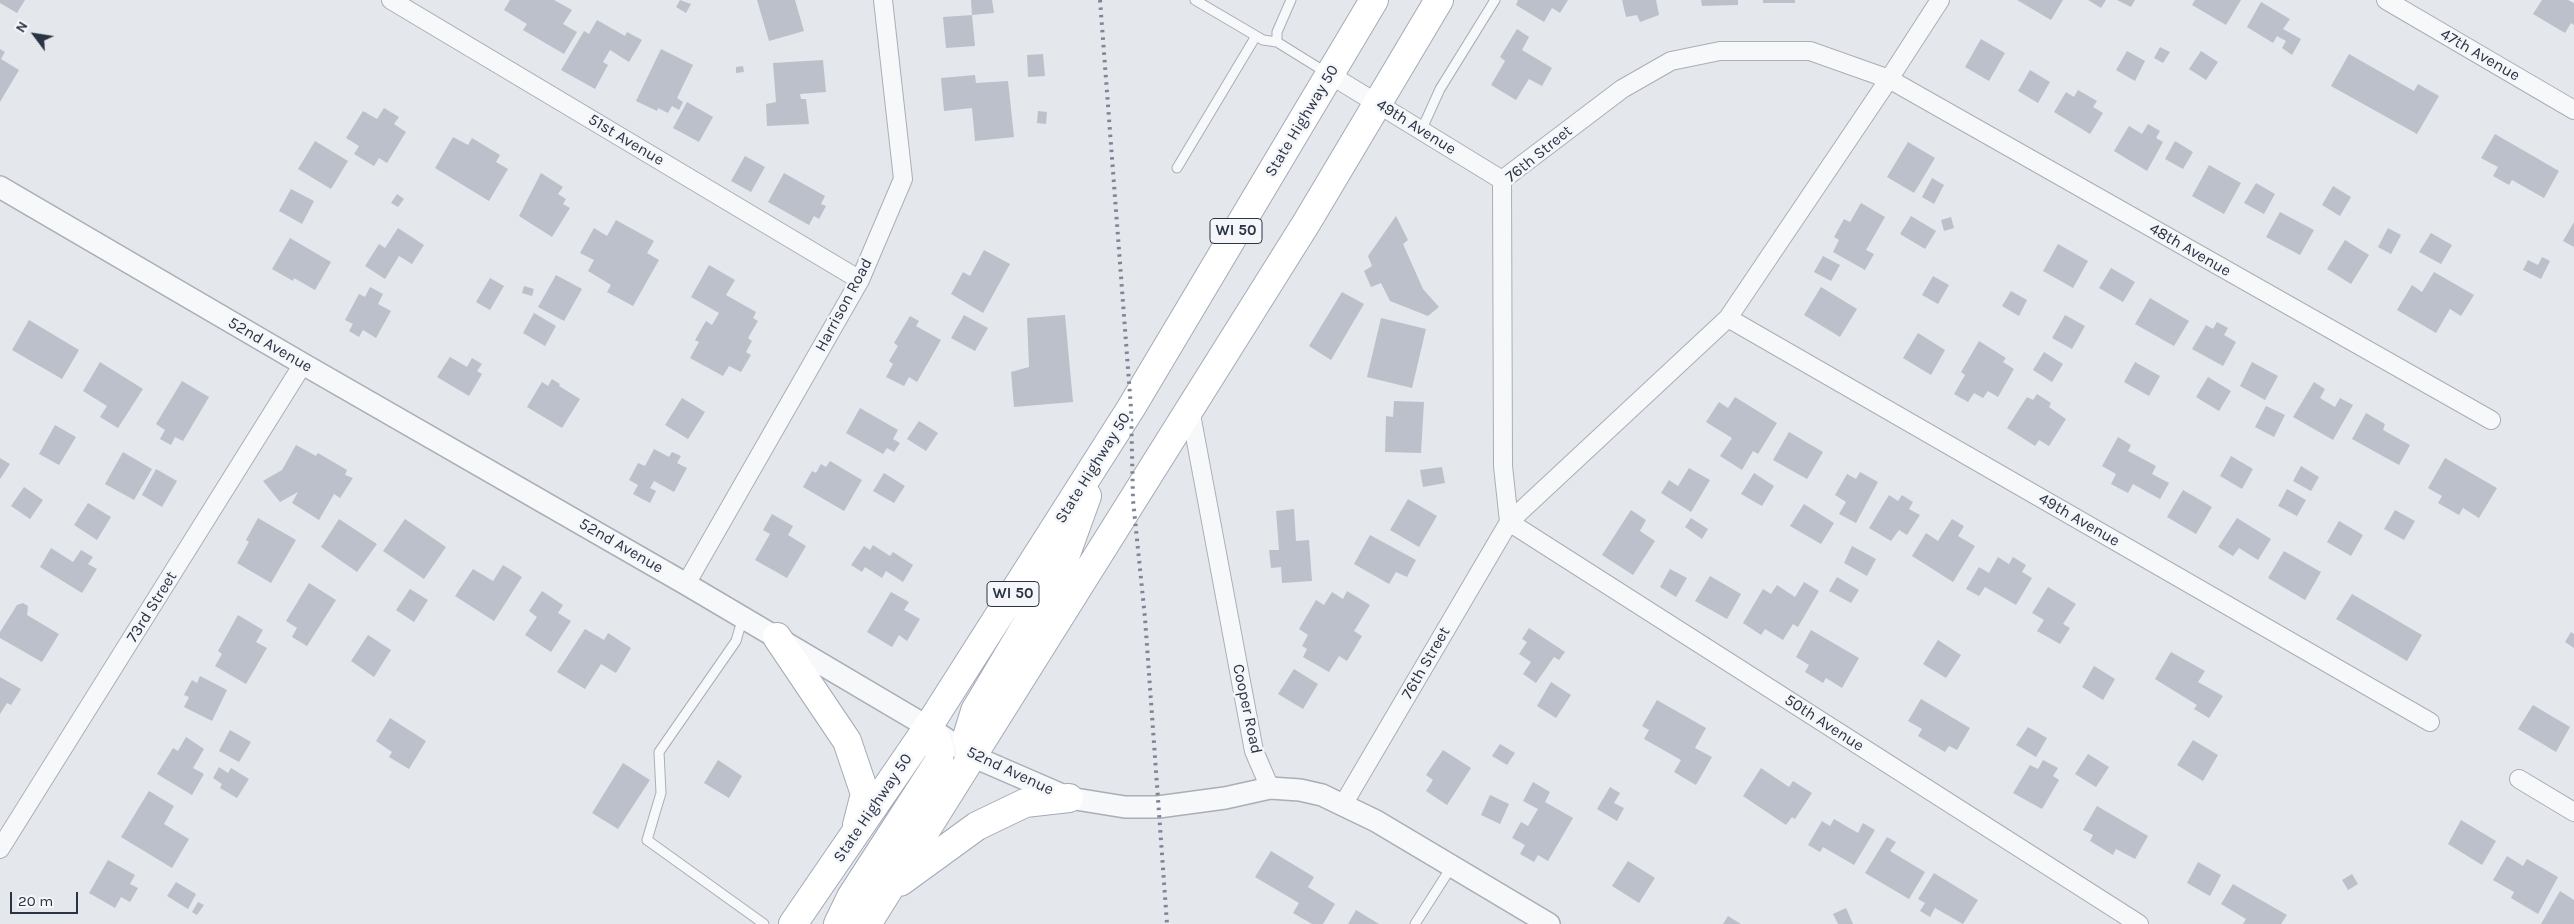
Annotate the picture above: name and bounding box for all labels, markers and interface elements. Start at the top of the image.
north arrow [10,10,60,60]
text: N [12,18,32,36]
street label: 47th Avenue [2437,25,2523,85]
street label: State Highway 50 [1261,62,1343,180]
street label: 49th Avenue [1373,95,1459,159]
street label: 51st Avenue [585,110,667,170]
street label: 76th Street [1502,121,1576,187]
road number: WI 50 [1210,218,1262,244]
street label: 48th Avenue [2146,219,2234,281]
street label: Harrison Road [811,255,877,355]
street label: 52nd Avenue [225,313,315,377]
street label: State Highway 50 [1051,409,1135,527]
street label: 49th Avenue [2035,489,2123,551]
street label: 52nd Avenue [576,514,666,578]
street label: 73rd Street [123,568,181,646]
road number: WI 50 [987,582,1039,606]
street label: 76th Street [1398,624,1454,702]
street label: Cooper Road [1228,662,1266,756]
street label: 50th Avenue [1781,690,1867,756]
street label: 52nd Avenue [963,742,1057,800]
street label: State Highway 50 [830,750,916,866]
scale bar [12,882,80,914]
text: 20 m [18,892,53,910]

